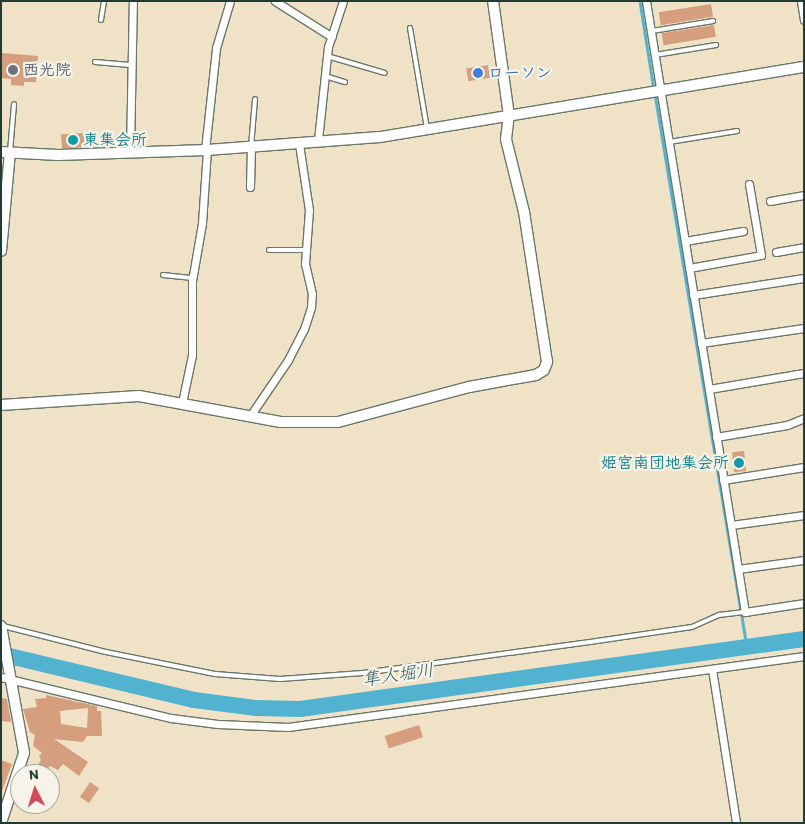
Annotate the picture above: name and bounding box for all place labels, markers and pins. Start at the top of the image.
place label: 西光院 [23,60,71,80]
place label: ローソン [488,63,552,83]
marker: 西光院 [7,64,19,76]
marker: ローソン [472,67,484,79]
place label: 東集会所 [83,130,147,150]
marker: 東集会所 [67,134,79,146]
place label: 姫宮南団地集会所 [601,453,729,473]
marker: 姫宮南団地集会所 [733,457,745,469]

